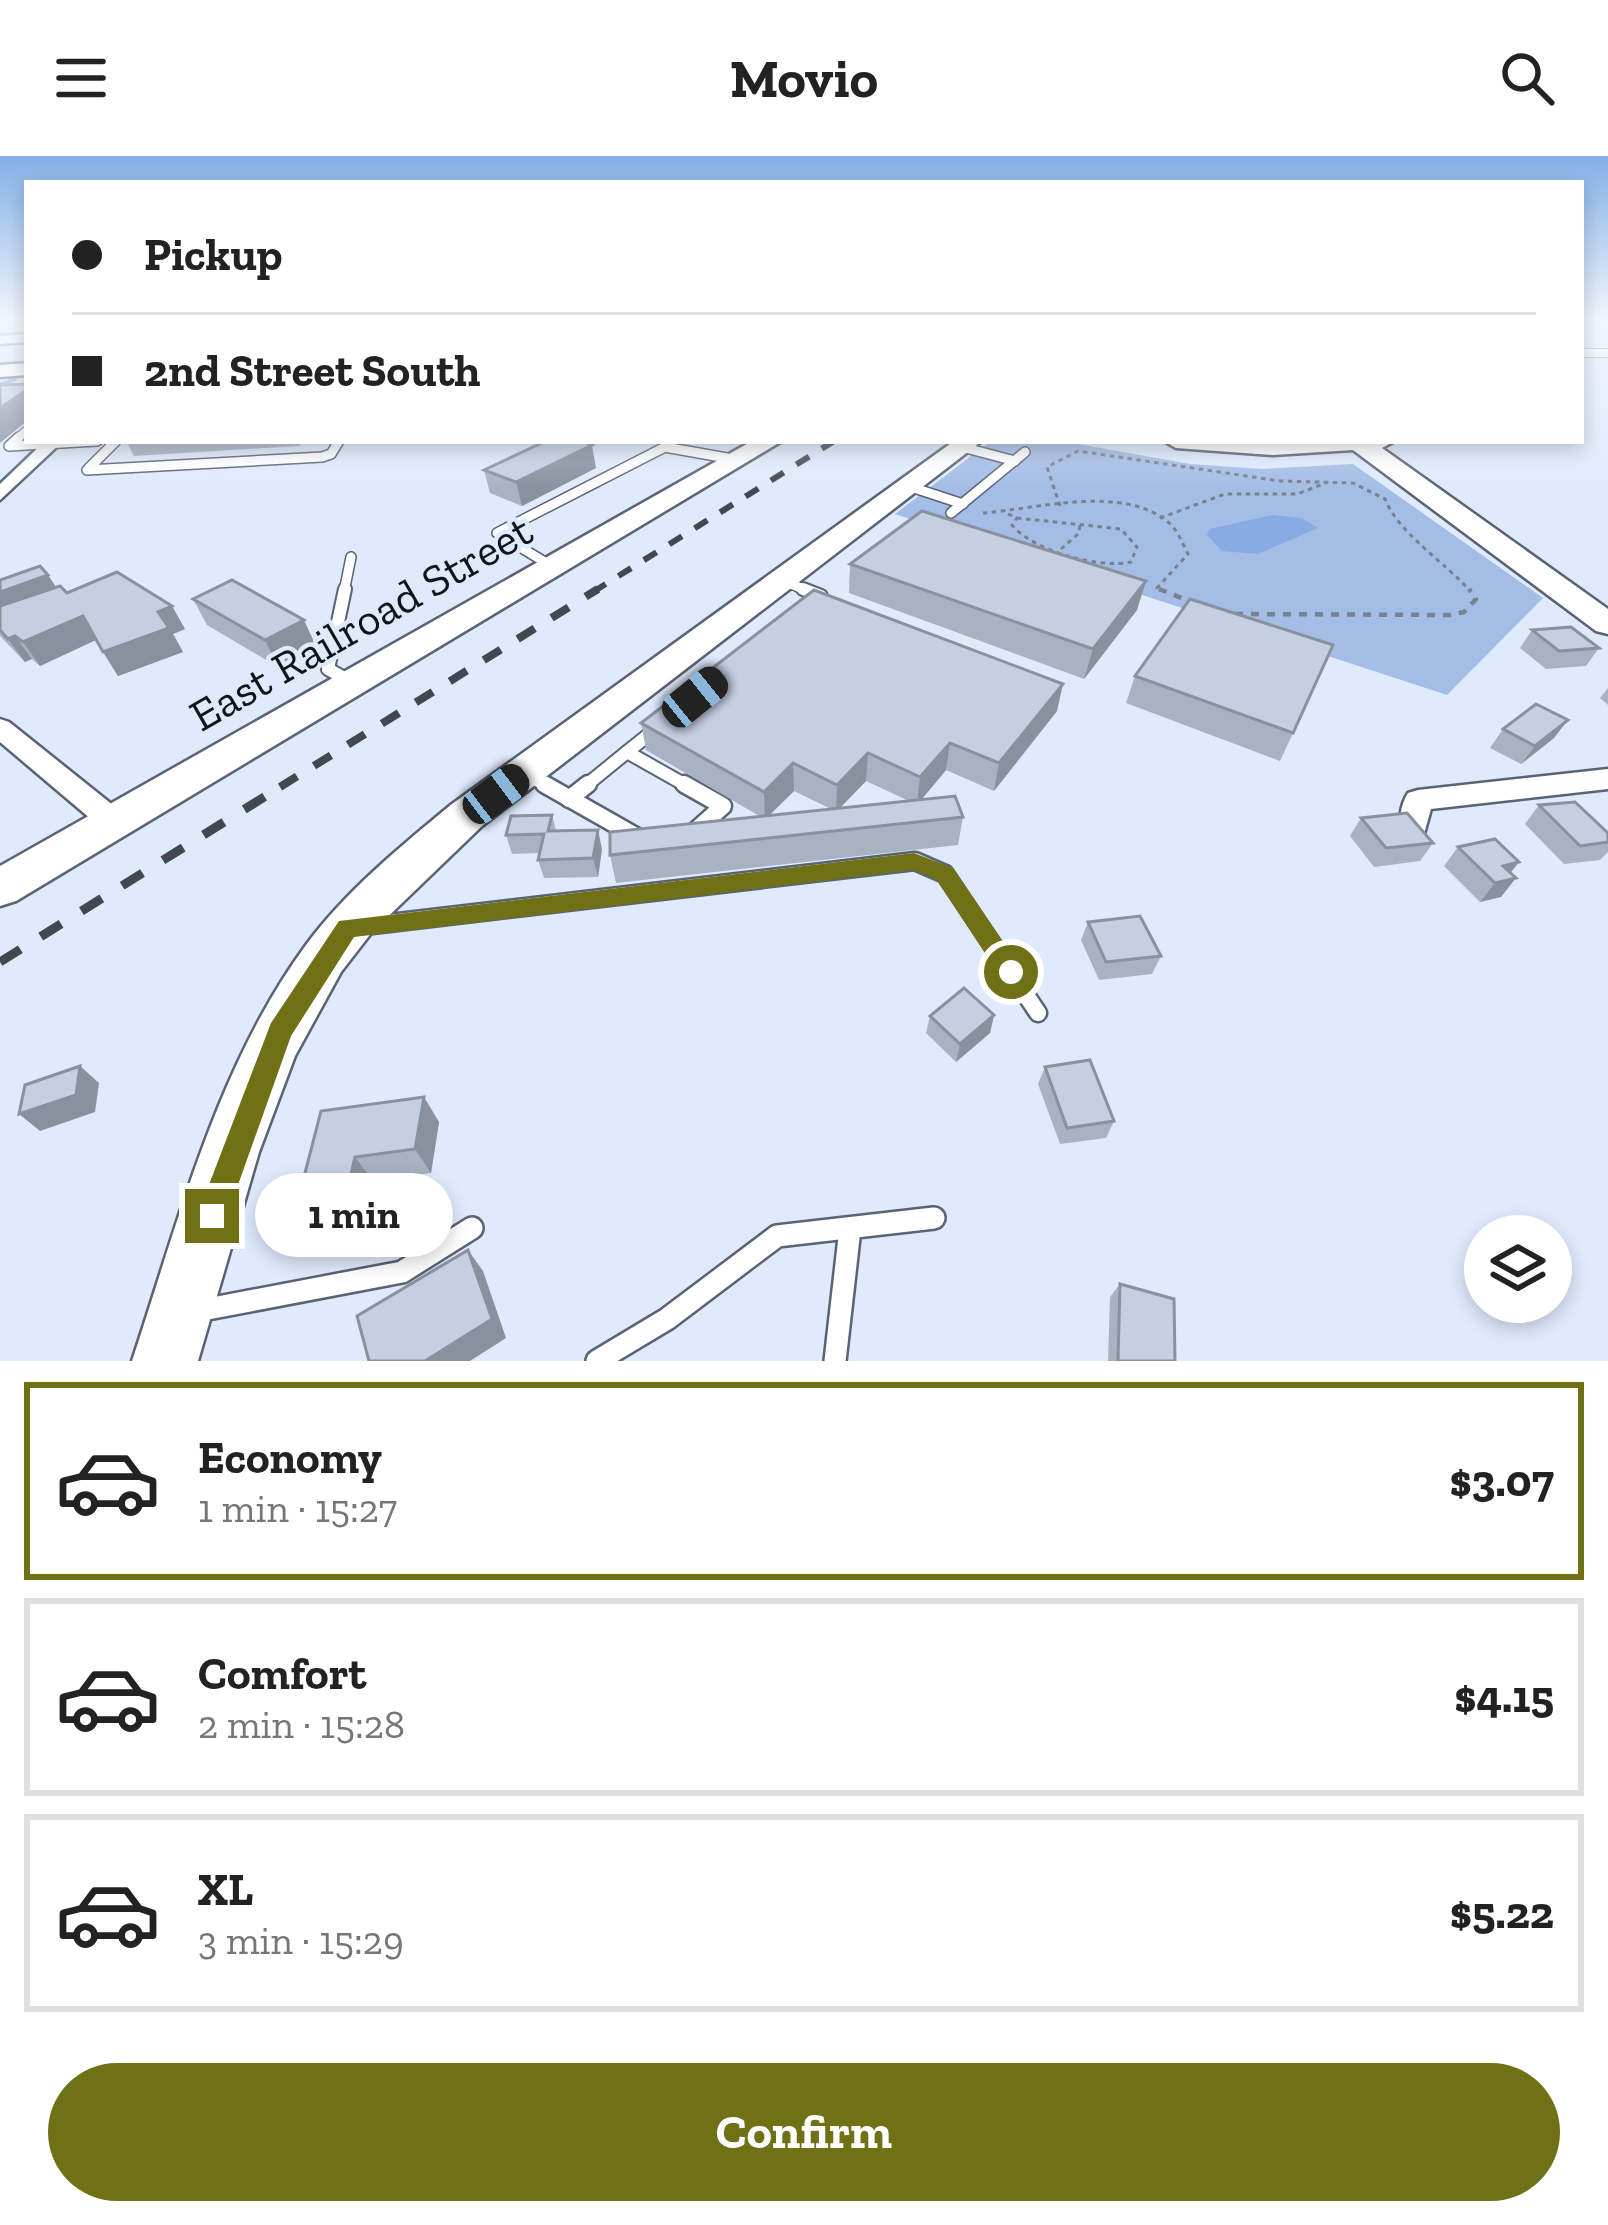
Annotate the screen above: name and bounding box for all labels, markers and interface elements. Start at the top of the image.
icon: menu [48,45,114,111]
icon: search [1494,45,1560,111]
text: Movio [730,46,878,111]
text: Pickup [144,228,282,282]
text: 2nd Street South [144,344,481,398]
street label: East Railroad Street [180,503,542,743]
car [656,660,734,734]
car [456,758,536,830]
route start [984,945,1038,999]
callout: 1 min [254,1174,452,1258]
route end [185,1189,239,1243]
text: 1 min [308,1191,400,1238]
map controls [1464,1215,1572,1323]
button: layers [1464,1215,1572,1323]
icon: car [54,1427,162,1535]
text: Economy [198,1431,382,1485]
text: $3.07 [1449,1454,1554,1508]
text: 1 min · 15:27 [198,1485,397,1532]
icon: car [54,1643,162,1751]
text: Comfort [198,1647,366,1701]
text: $4.15 [1454,1670,1554,1724]
text: 2 min · 15:28 [198,1701,405,1748]
icon: car [54,1859,162,1967]
text: XL [198,1863,253,1917]
text: $5.22 [1450,1886,1554,1940]
text: 3 min · 15:29 [198,1917,404,1964]
button: Confirm [48,2063,1560,2201]

